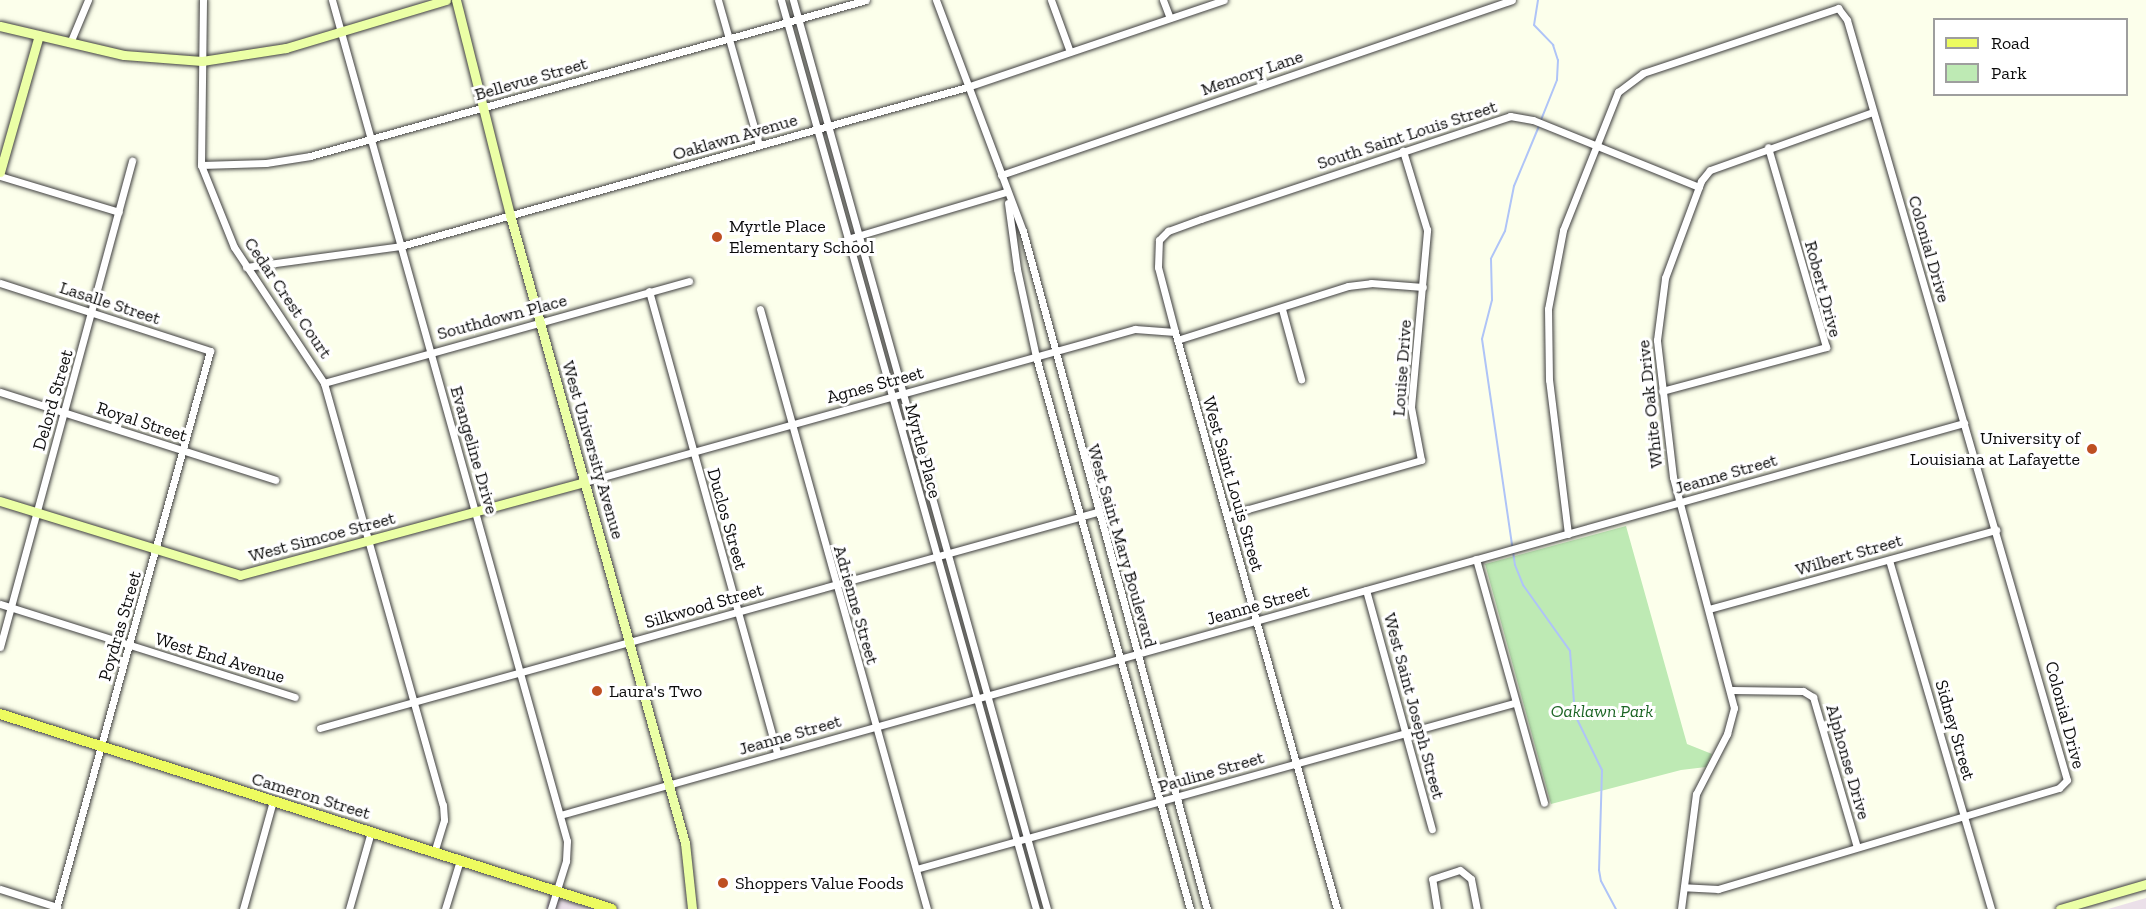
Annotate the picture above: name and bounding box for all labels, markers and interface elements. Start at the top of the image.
legend [1933,18,2128,96]
text: Road [1991,32,2030,54]
street label: Memory Lane [1198,45,1306,101]
street label: Bellevue Street [472,53,590,105]
text: Park [1991,62,2027,84]
street label: South Saint Louis Street [1314,96,1500,174]
street label: Oaklawn Avenue [670,109,800,165]
street label: Colonial Drive [1903,193,1955,305]
place label: Myrtle Place Elementary School [729,216,875,258]
marker: Myrtle Place Elementary School [710,230,724,244]
street label: Cedar Crest Court [239,233,337,363]
street label: Robert Drive [1800,238,1846,340]
street label: Lasalle Street [57,277,163,329]
street label: Southdown Place [435,289,569,345]
street label: Louise Drive [1388,319,1416,417]
street label: White Oak Drive [1633,339,1667,469]
street label: Delord Street [28,347,78,453]
street label: West University Avenue [557,358,629,542]
street label: Agnes Street [824,362,926,408]
street label: Evangeline Drive [445,384,503,516]
street label: West Saint Louis Street [1198,394,1268,574]
street label: Royal Street [94,397,190,447]
street label: Myrtle Place [900,402,946,500]
place label: University of Louisiana at Lafayette [1910,428,2080,470]
street label: West Saint Mary Boulevard [1083,442,1161,650]
marker: University of Louisiana at Lafayette [2085,442,2099,456]
street label: Jeanne Street [1672,449,1780,499]
street label: Duclos Street [702,466,752,572]
street label: West Simcoe Street [246,507,398,567]
street label: Wilbert Street [1793,529,1905,581]
street label: Adrienne Street [829,543,883,667]
street label: Poydras Street [94,569,146,683]
street label: Silkwood Street [642,579,766,633]
street label: Jeanne Street [1204,580,1312,630]
street label: West Saint Joseph Street [1379,610,1449,802]
street label: West End Avenue [152,628,288,688]
street label: Colonial Drive [2040,659,2090,771]
street label: Sidney Street [1930,677,1980,783]
place label: Laura's Two [609,680,703,702]
marker: Laura's Two [590,684,604,698]
park label: Oaklawn Park [1551,700,1653,722]
street label: Alphonse Drive [1821,702,1875,822]
street label: Jeanne Street [736,710,844,760]
street label: Pauline Street [1156,747,1266,797]
street label: Cameron Street [249,768,373,824]
place label: Shoppers Value Foods [735,872,904,894]
marker: Shoppers Value Foods [716,876,730,890]

